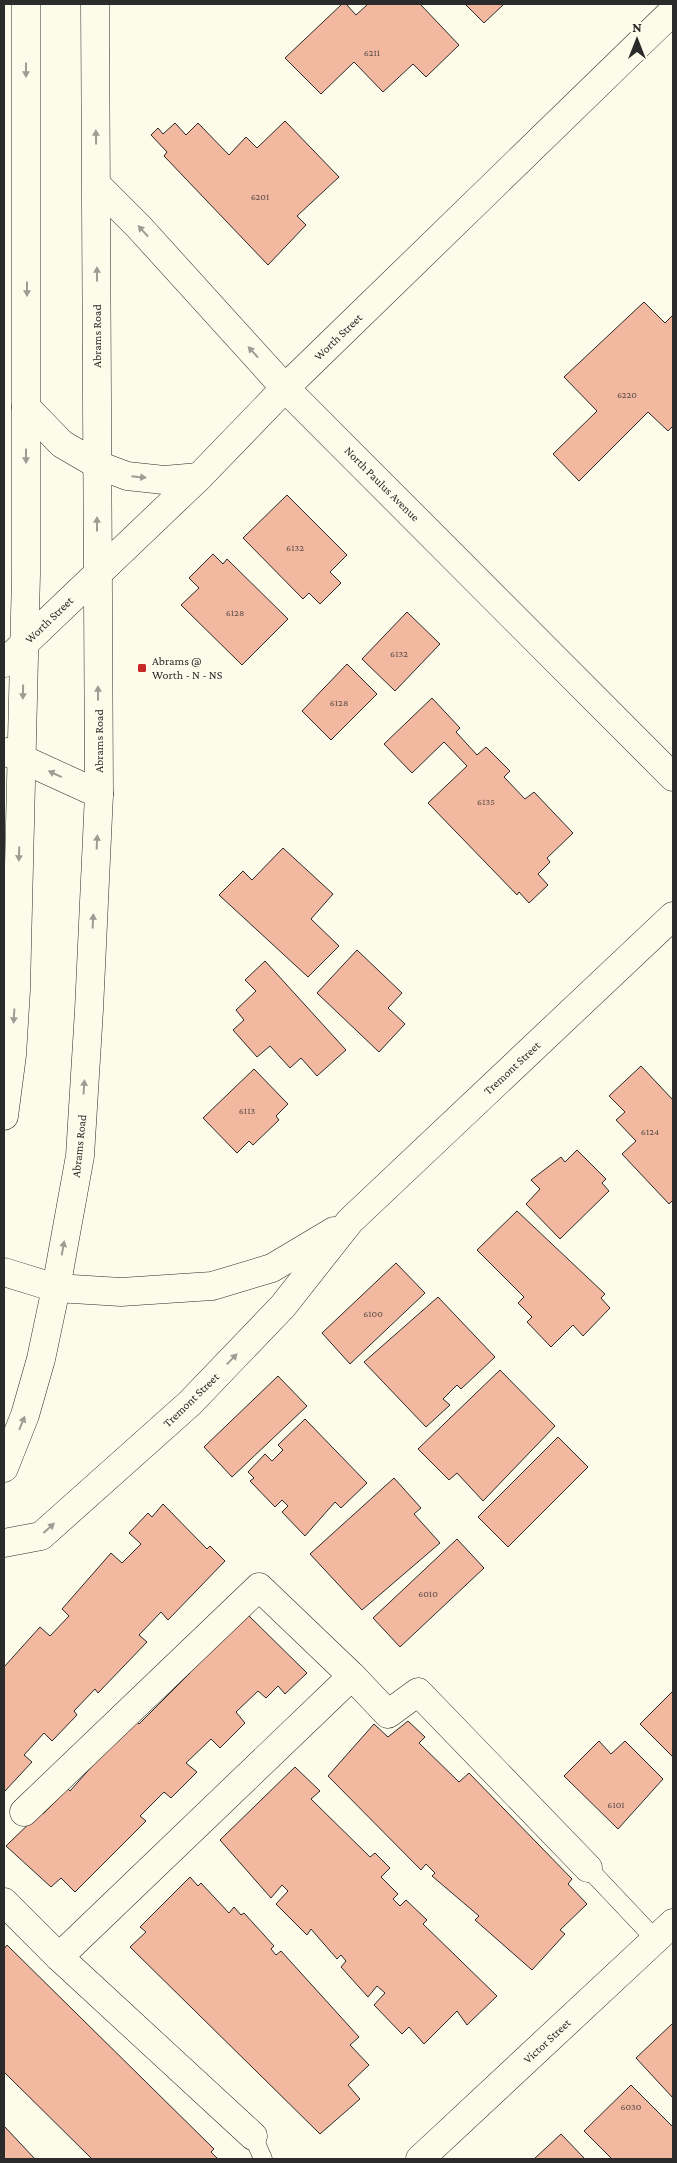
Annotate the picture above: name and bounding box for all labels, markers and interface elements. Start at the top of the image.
north arrow [612,15,662,65]
text: N [632,19,642,35]
house number: 6211 [364,47,380,58]
one-way arrow [22,62,30,78]
one-way arrow [92,128,100,144]
house number: 6201 [251,191,269,202]
one-way arrow [137,226,149,238]
one-way arrow [93,266,101,282]
one-way arrow [23,281,31,297]
street label: Abrams Road [90,304,104,368]
street label: Worth Street [311,310,366,363]
one-way arrow [247,345,258,358]
house number: 6220 [617,389,637,400]
street label: North Paulus Avenue [342,444,422,524]
one-way arrow [22,448,30,464]
one-way arrow [131,473,147,481]
one-way arrow [93,516,101,532]
house number: 6132 [286,542,304,553]
street label: Worth Street [22,593,77,646]
house number: 6128 [226,607,244,618]
house number: 6132 [390,648,408,659]
place label: Abrams @ Worth - N - NS [152,654,223,682]
marker: Abrams @ Worth - N - NS [136,662,148,674]
one-way arrow [19,684,27,700]
one-way arrow [94,685,102,701]
house number: 6128 [330,697,348,708]
street label: Abrams Road [92,709,106,773]
one-way arrow [48,769,62,777]
house number: 6135 [477,796,495,807]
one-way arrow [93,834,101,850]
one-way arrow [15,846,23,862]
one-way arrow [90,912,98,928]
one-way arrow [10,1009,18,1025]
street label: Tremont Street [481,1038,544,1098]
one-way arrow [81,1079,89,1095]
house number: 6113 [239,1105,255,1116]
street label: Abrams Road [69,1113,89,1178]
house number: 6124 [641,1126,659,1137]
one-way arrow [60,1240,68,1256]
house number: 6100 [363,1308,383,1319]
one-way arrow [226,1353,238,1365]
street label: Tremont Street [160,1369,223,1430]
one-way arrow [18,1415,26,1430]
one-way arrow [42,1523,55,1534]
house number: 6010 [418,1588,438,1599]
house number: 6101 [607,1799,625,1810]
street label: Victor Street [521,2015,574,2066]
house number: 6030 [620,2101,642,2112]

